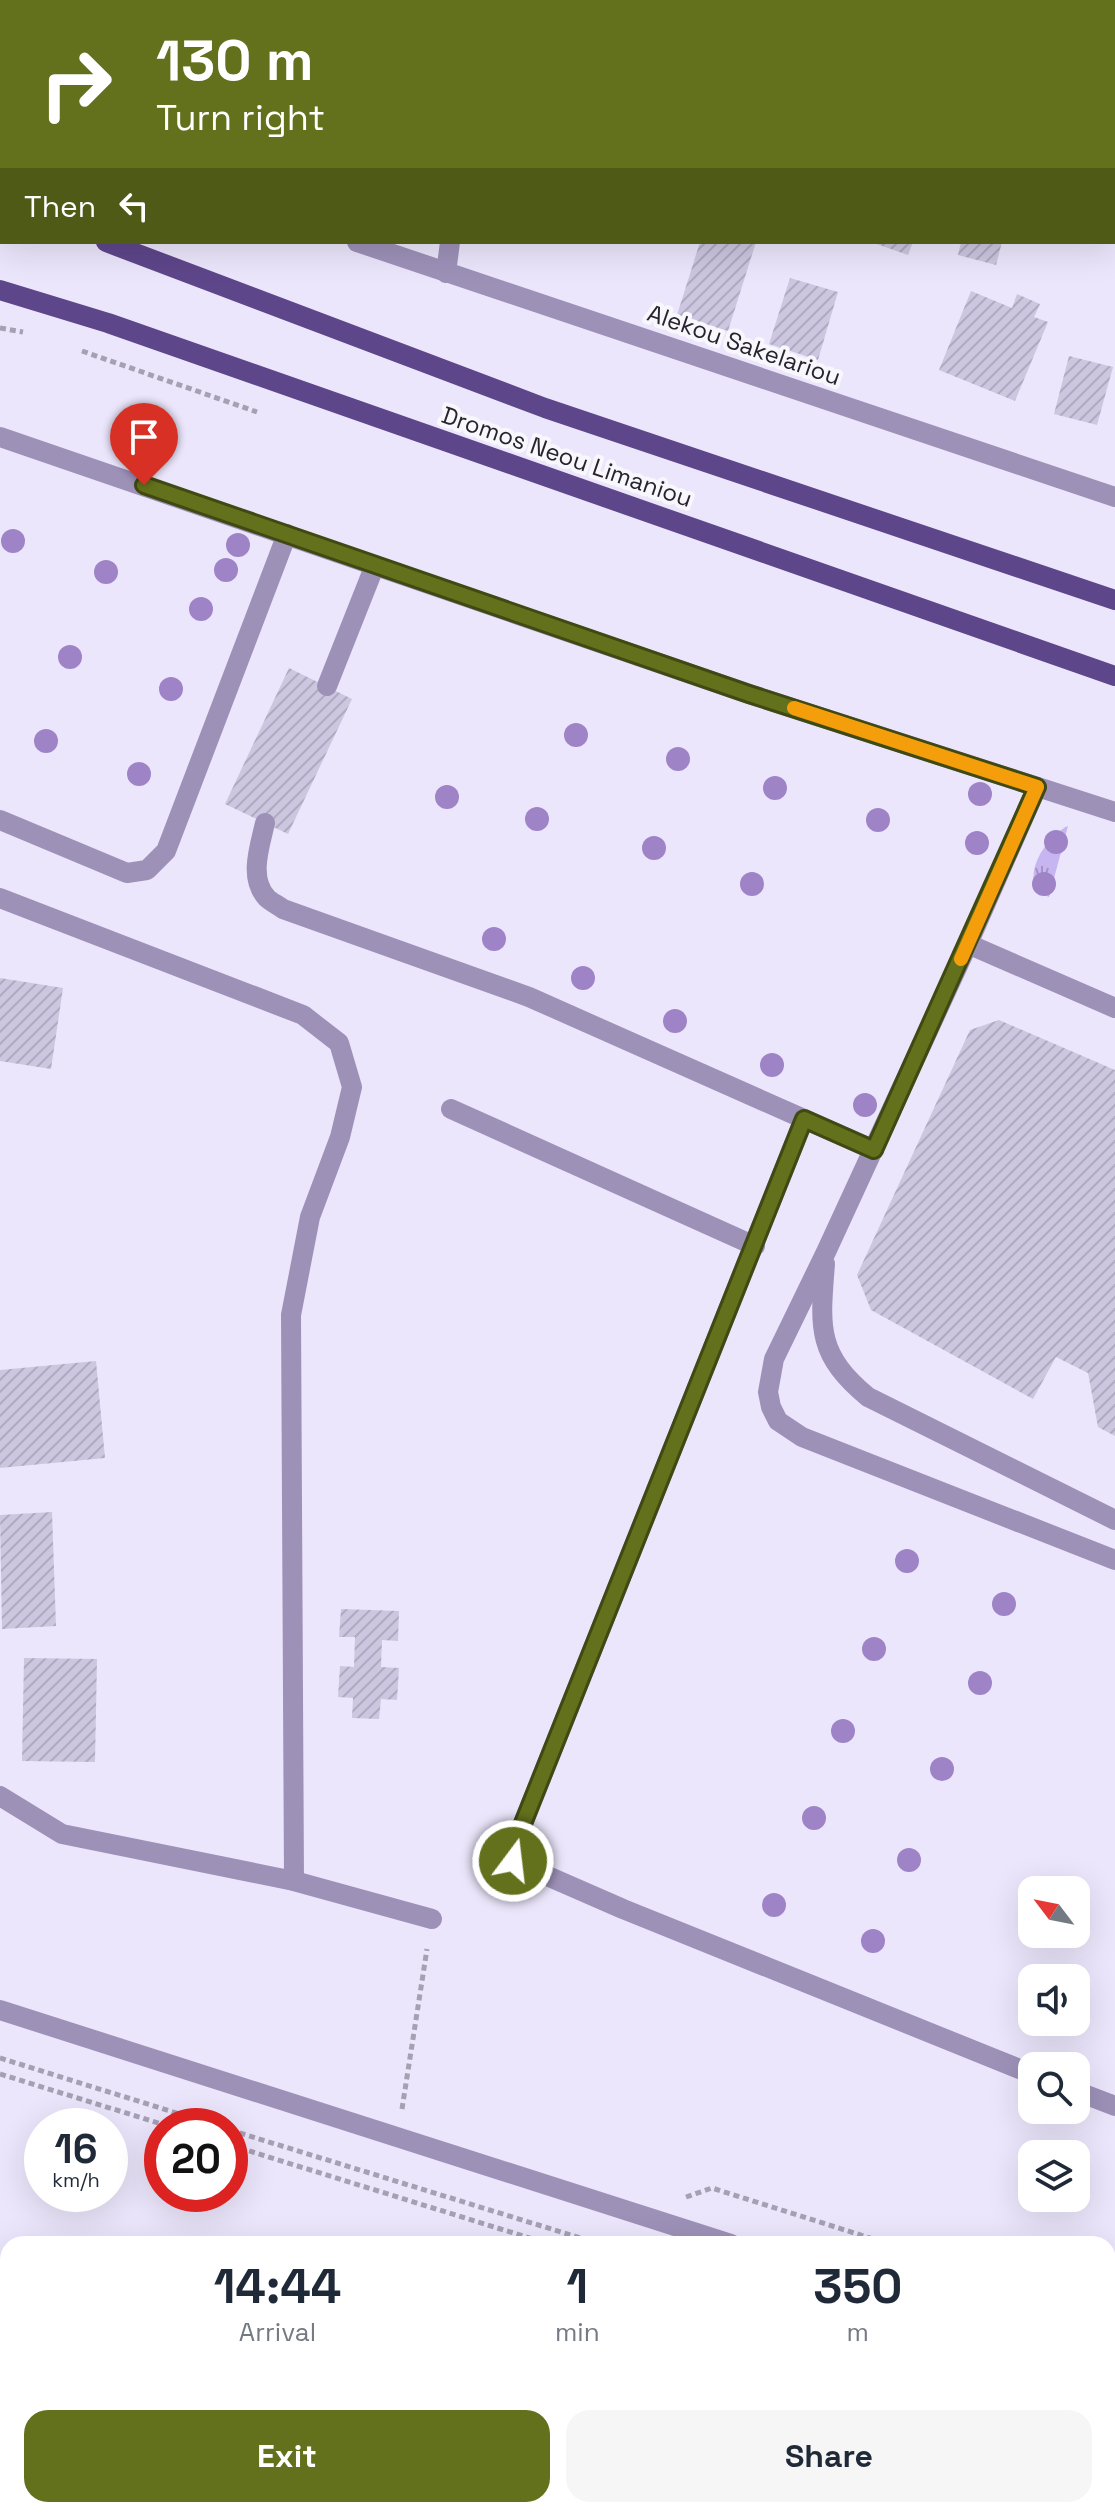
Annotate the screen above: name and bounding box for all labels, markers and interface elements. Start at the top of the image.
text: 130 m [156,25,314,96]
icon: right [24,32,128,136]
text: Turn right [156,95,325,141]
icon: left [112,184,156,228]
text: Then [24,187,96,226]
street label: Alekou Sakelariou [643,297,845,392]
street label: Dromos Neou Limaniou [438,399,697,514]
pin [110,403,178,485]
icon: arrive [122,415,166,459]
position arrow [471,1819,555,1903]
north arrow [1018,1876,1090,1948]
map controls [1018,1876,1090,2212]
button: sound [1018,1964,1090,2036]
button: search [1018,2052,1090,2124]
speed limit sign: 20 [144,2108,248,2212]
text: 16 [55,2124,97,2175]
button: layers [1018,2140,1090,2212]
text: km/h [52,2167,100,2193]
text: 14:44 [214,2256,341,2317]
text: 1 [566,2256,588,2317]
text: 350 [813,2256,902,2317]
text: Arrival [239,2315,316,2349]
text: min [555,2315,600,2349]
text: m [847,2315,869,2349]
button: Exit [24,2410,550,2502]
button: Share [566,2410,1092,2502]

